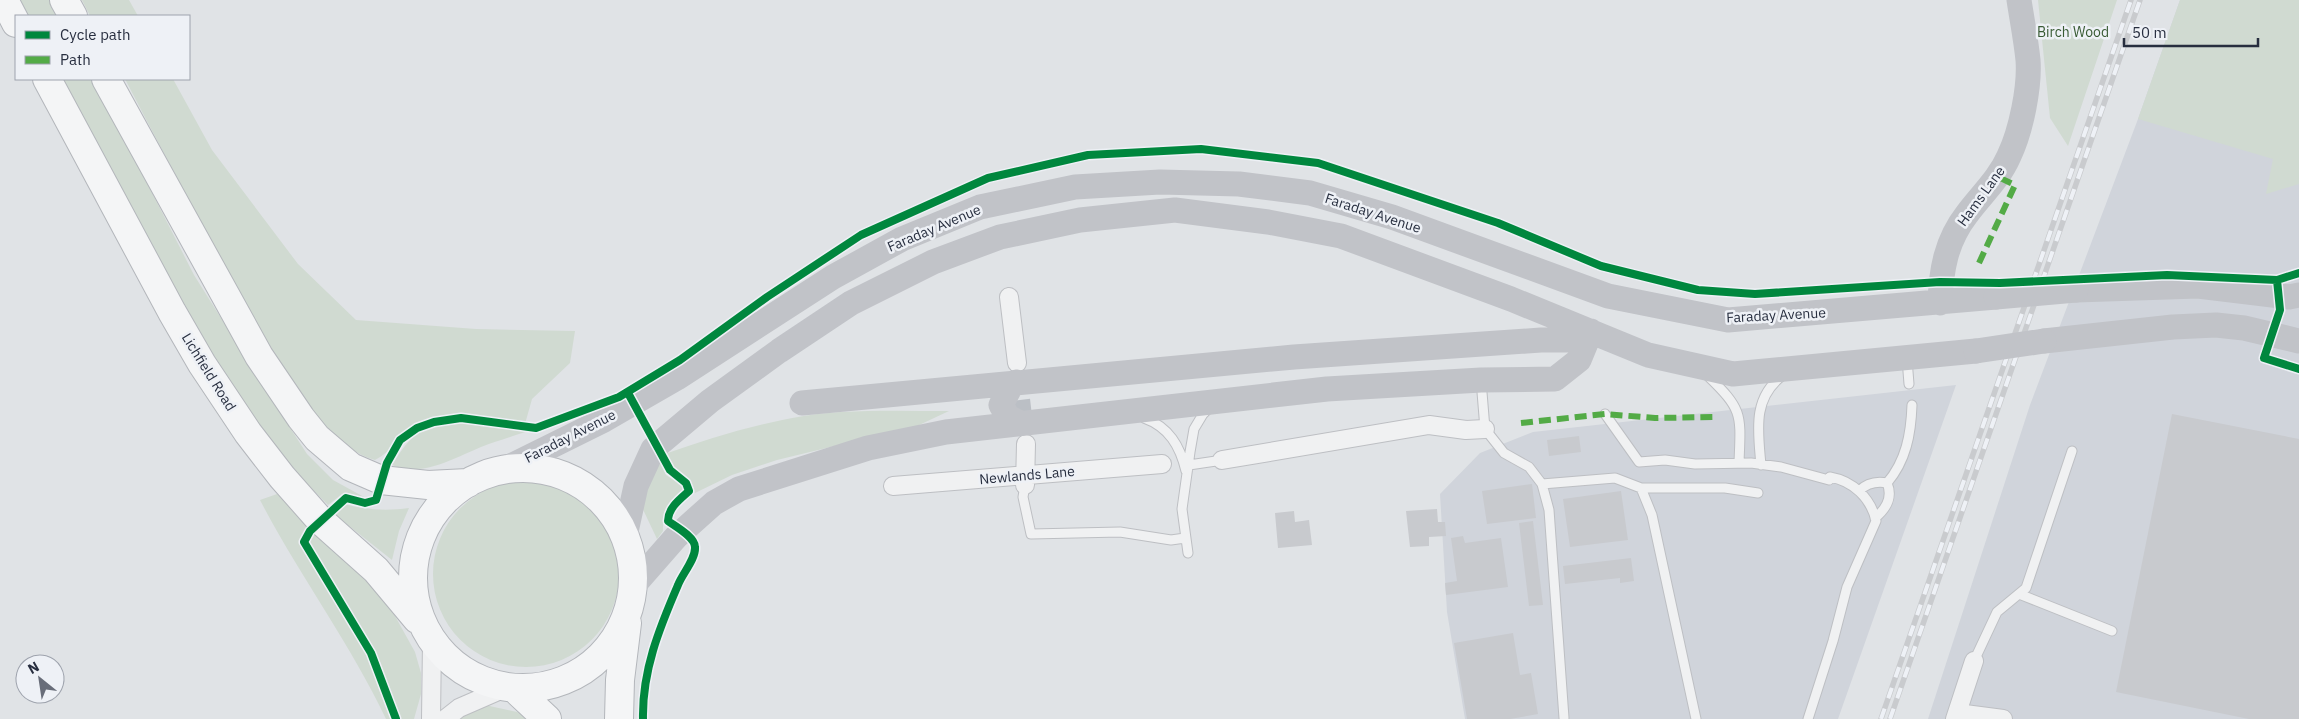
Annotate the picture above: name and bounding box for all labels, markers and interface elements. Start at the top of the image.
legend [15,15,190,80]
scale bar [2124,15,2258,47]
park label: Birch Wood [2037,23,2109,41]
text: 50 m [2132,23,2167,42]
text: Cycle path [60,25,131,44]
text: Path [60,50,91,69]
street label: Hams Lane [1953,162,2009,230]
street label: Faraday Avenue [1323,189,1424,237]
street label: Faraday Avenue [885,200,984,256]
street label: Faraday Avenue [1726,303,1827,327]
street label: Lichfield Road [178,330,240,414]
street label: Faraday Avenue [521,405,619,467]
street label: Newlands Lane [978,462,1076,488]
north arrow [15,654,65,704]
text: N [25,657,42,678]

